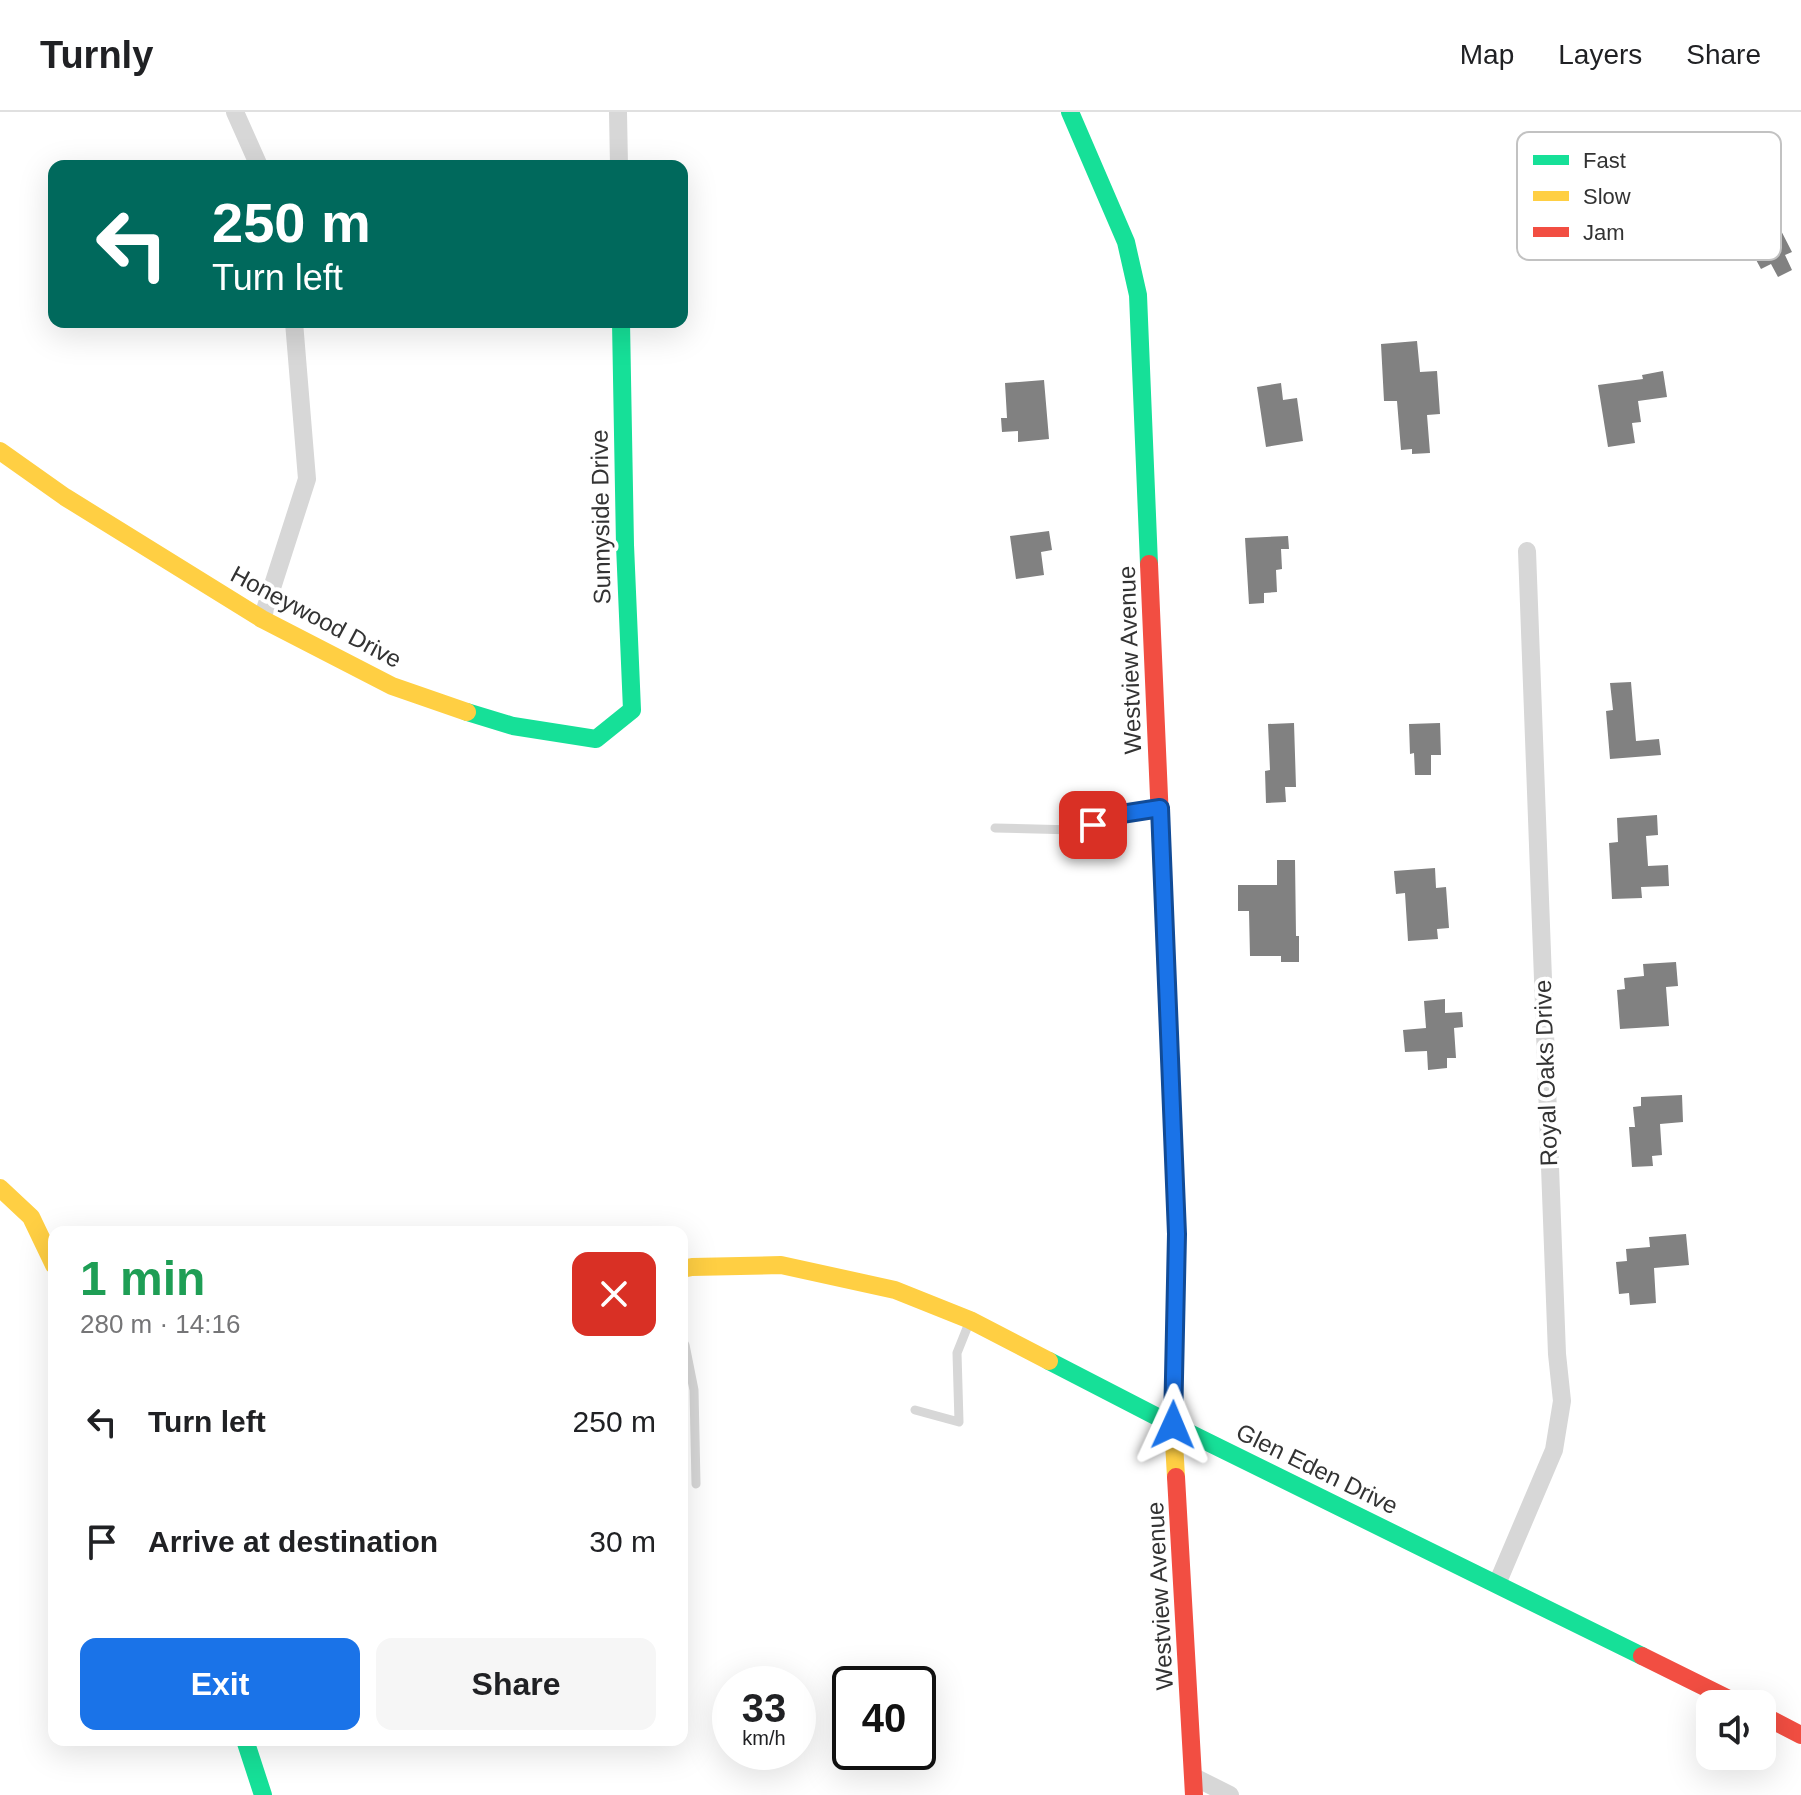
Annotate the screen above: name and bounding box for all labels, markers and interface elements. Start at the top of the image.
text: Turnly [40,34,153,76]
text: Map [1460,39,1514,70]
text: Layers [1558,39,1642,70]
text: Share [1686,39,1761,70]
legend [1517,132,1781,260]
text: Fast [1583,148,1626,173]
text: Slow [1583,184,1631,209]
text: 250 m [212,191,371,254]
icon: left [80,192,184,296]
text: Jam [1583,220,1625,245]
text: Turn left [212,257,343,298]
street label: Sunnyside Drive [585,429,616,605]
street label: Honeywood Drive [226,560,406,673]
street label: Westview Avenue [1113,565,1146,755]
pin [1059,791,1127,859]
icon: arrive [1071,803,1115,847]
street label: Royal Oaks Drive [1529,979,1562,1167]
text: 1 min [80,1252,205,1305]
button: close [572,1252,656,1336]
text: 280 m · 14:16 [80,1309,240,1339]
position arrow [1131,1383,1215,1467]
icon: left [80,1400,124,1444]
text: Turn left [148,1405,266,1438]
text: 250 m [573,1405,656,1438]
street label: Glen Eden Drive [1232,1418,1402,1519]
street label: Westview Avenue [1141,1501,1178,1691]
icon: arrive [80,1520,124,1564]
text: Arrive at destination [148,1525,438,1558]
text: 30 m [589,1525,656,1558]
button: Exit [80,1638,360,1730]
button: Share [376,1638,656,1730]
speed limit sign: 40 [832,1666,936,1770]
text: 33 [742,1686,786,1730]
map controls [1696,1690,1776,1770]
button: sound [1696,1690,1776,1770]
text: km/h [742,1727,786,1749]

